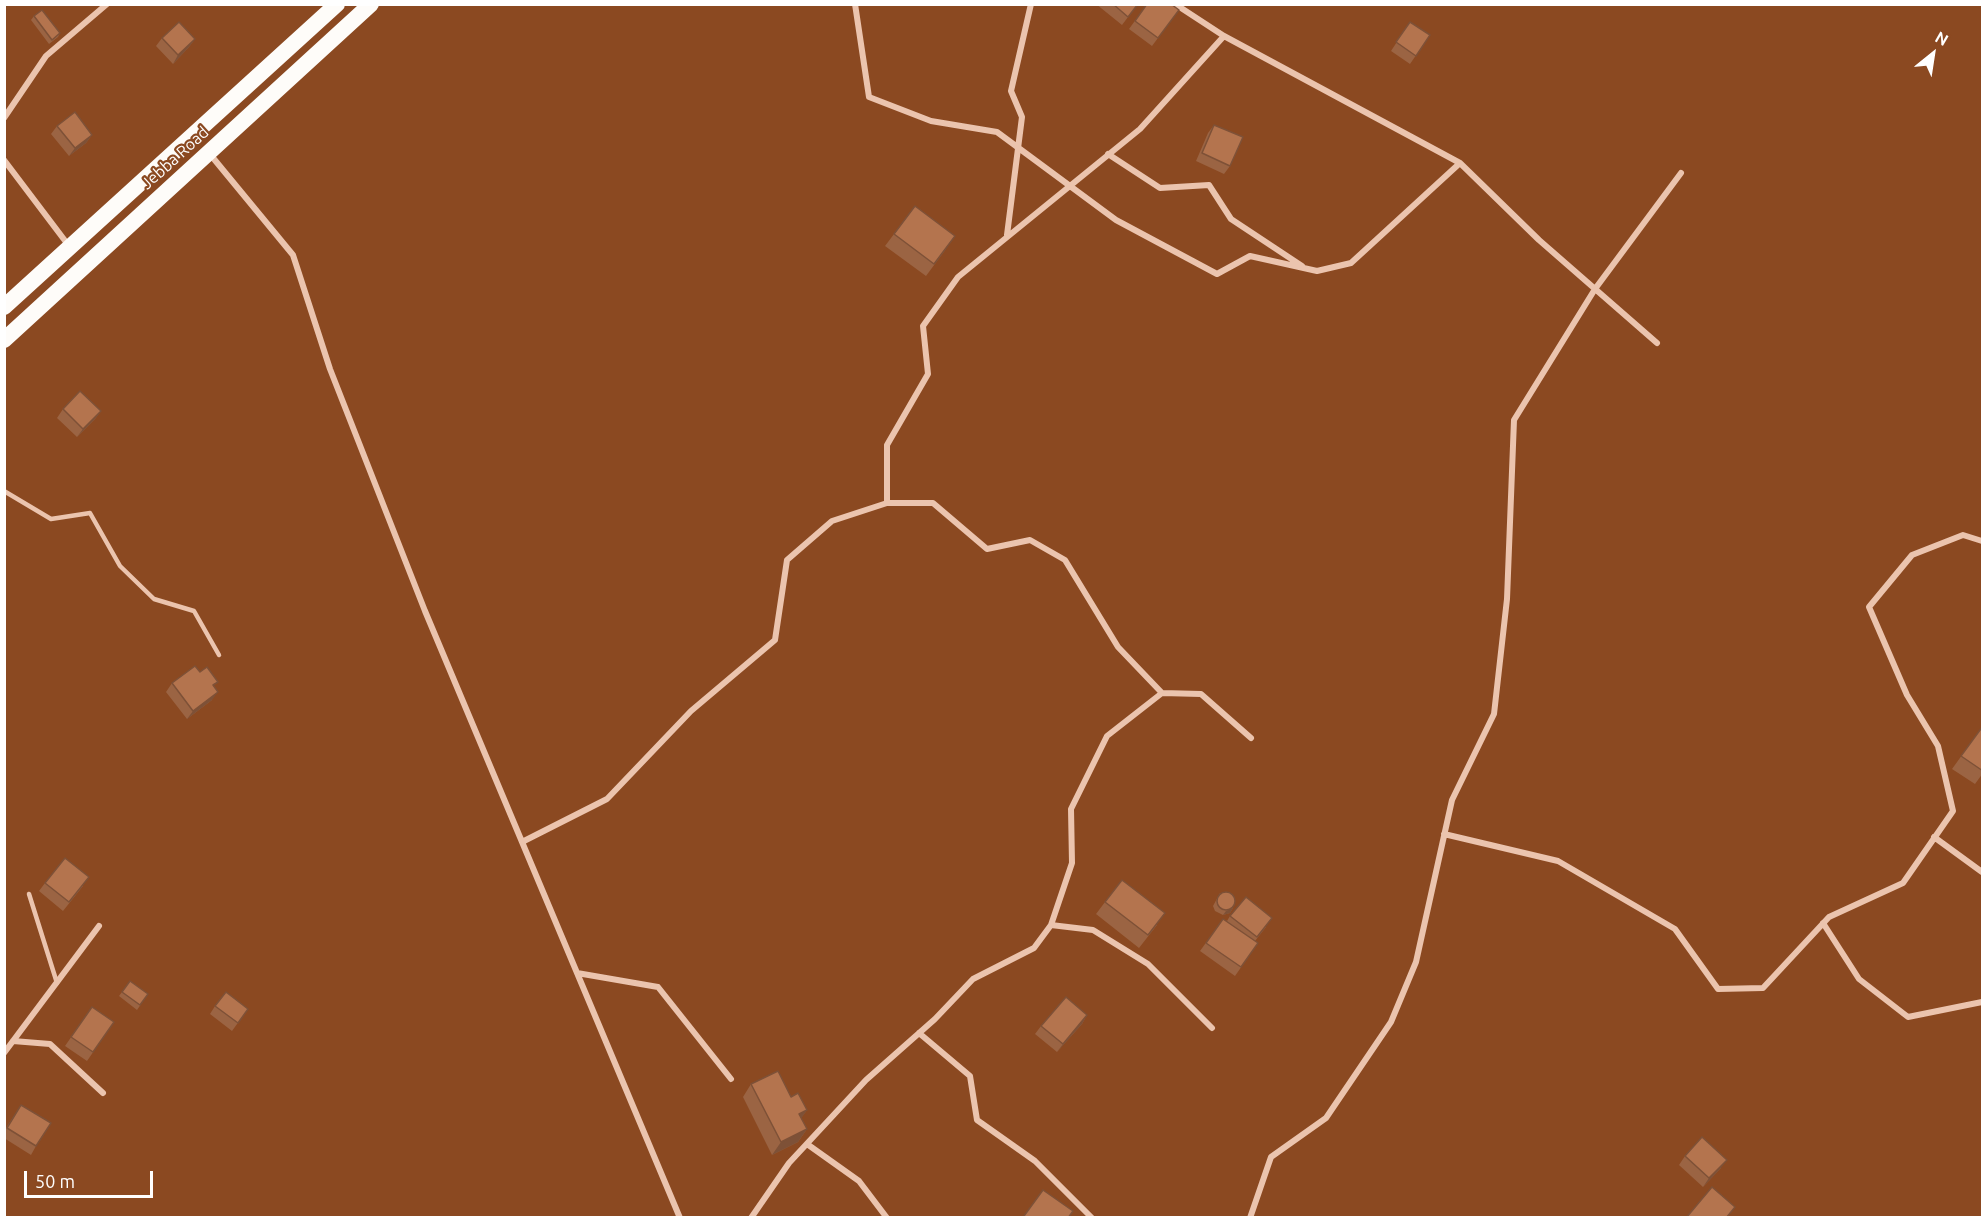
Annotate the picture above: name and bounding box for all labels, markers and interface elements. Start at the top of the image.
north arrow [1903,24,1963,84]
text: N [1932,28,1952,49]
street label: Jebba Road [137,123,213,193]
scale bar [27,1159,156,1197]
text: 50 m [35,1171,75,1191]

